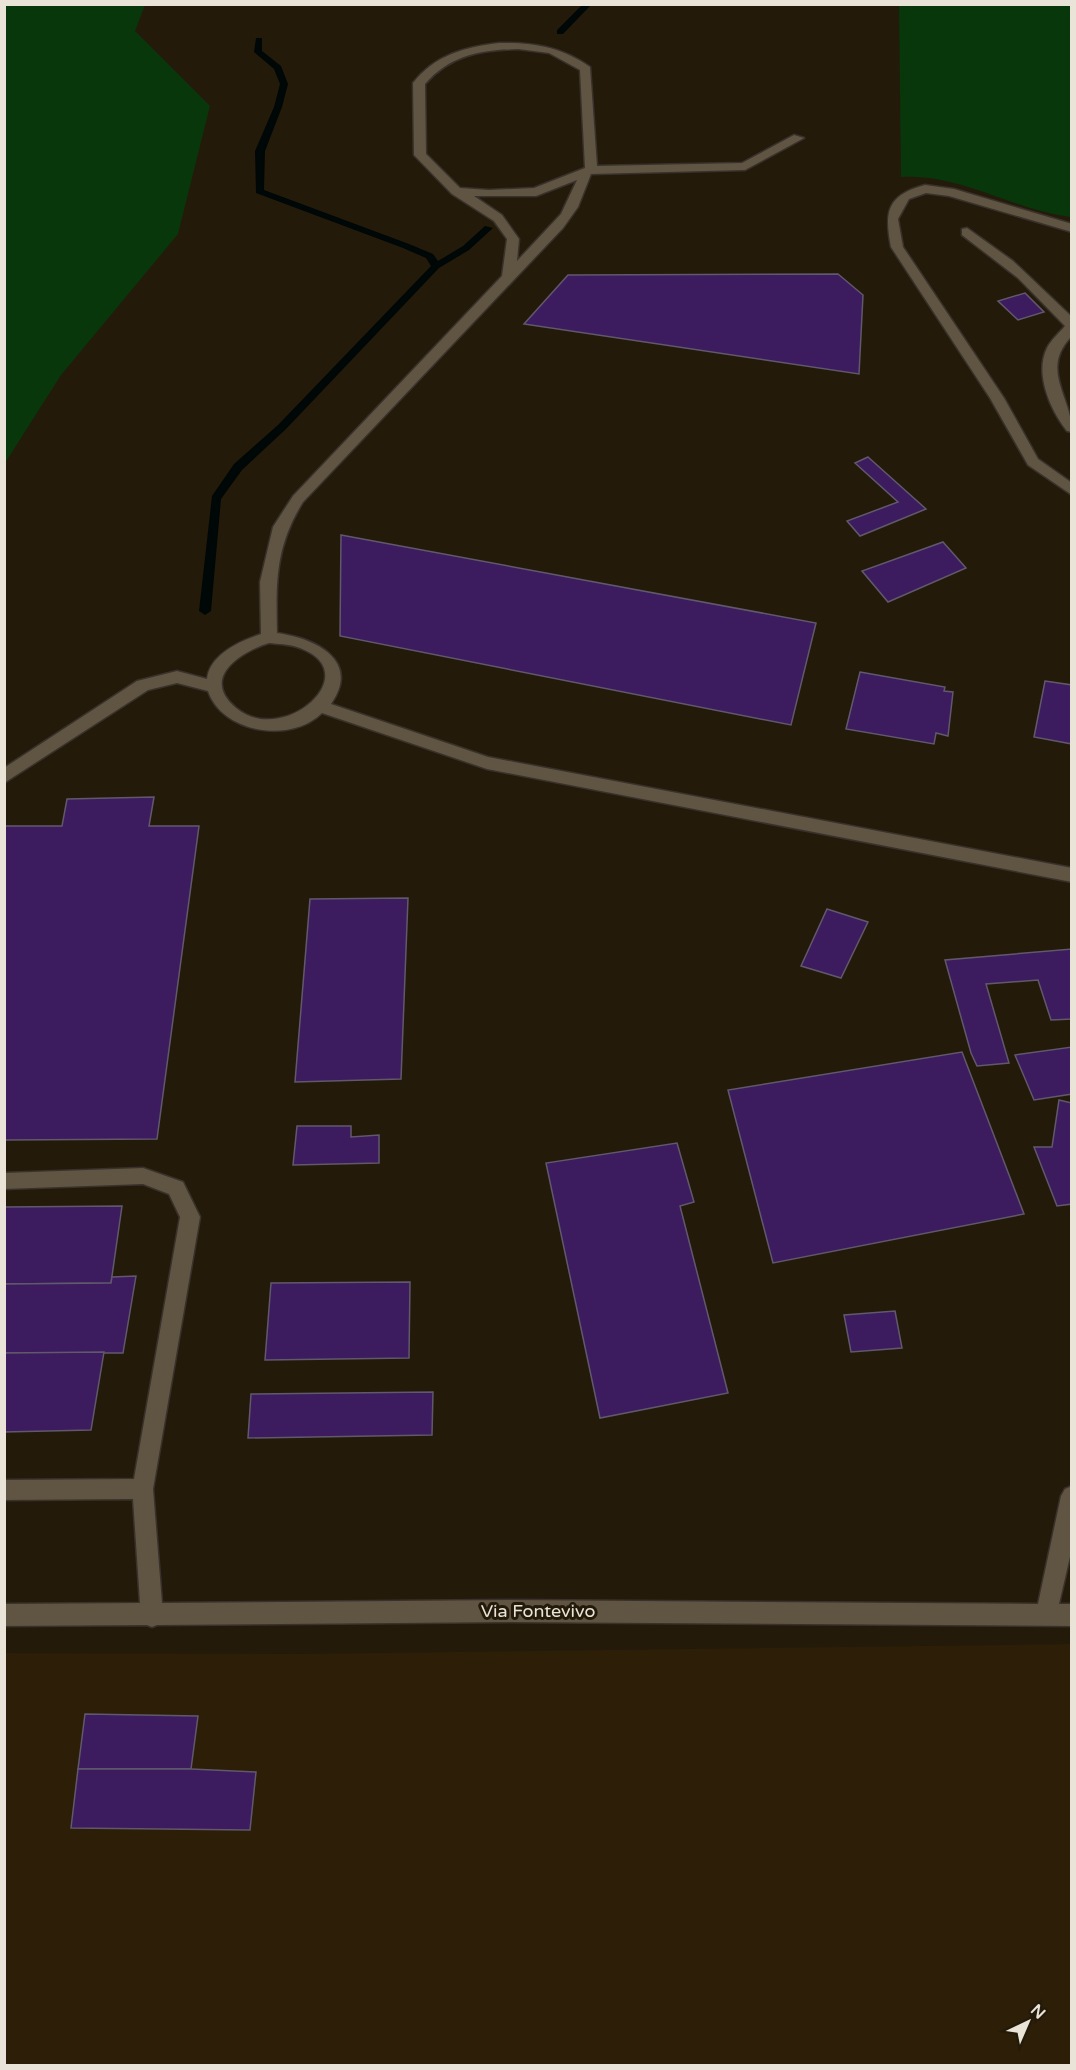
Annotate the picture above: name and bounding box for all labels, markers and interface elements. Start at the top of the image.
street label: Via Fontevivo [481,1600,595,1622]
north arrow [998,1992,1058,2052]
text: N [1026,2000,1049,2024]

